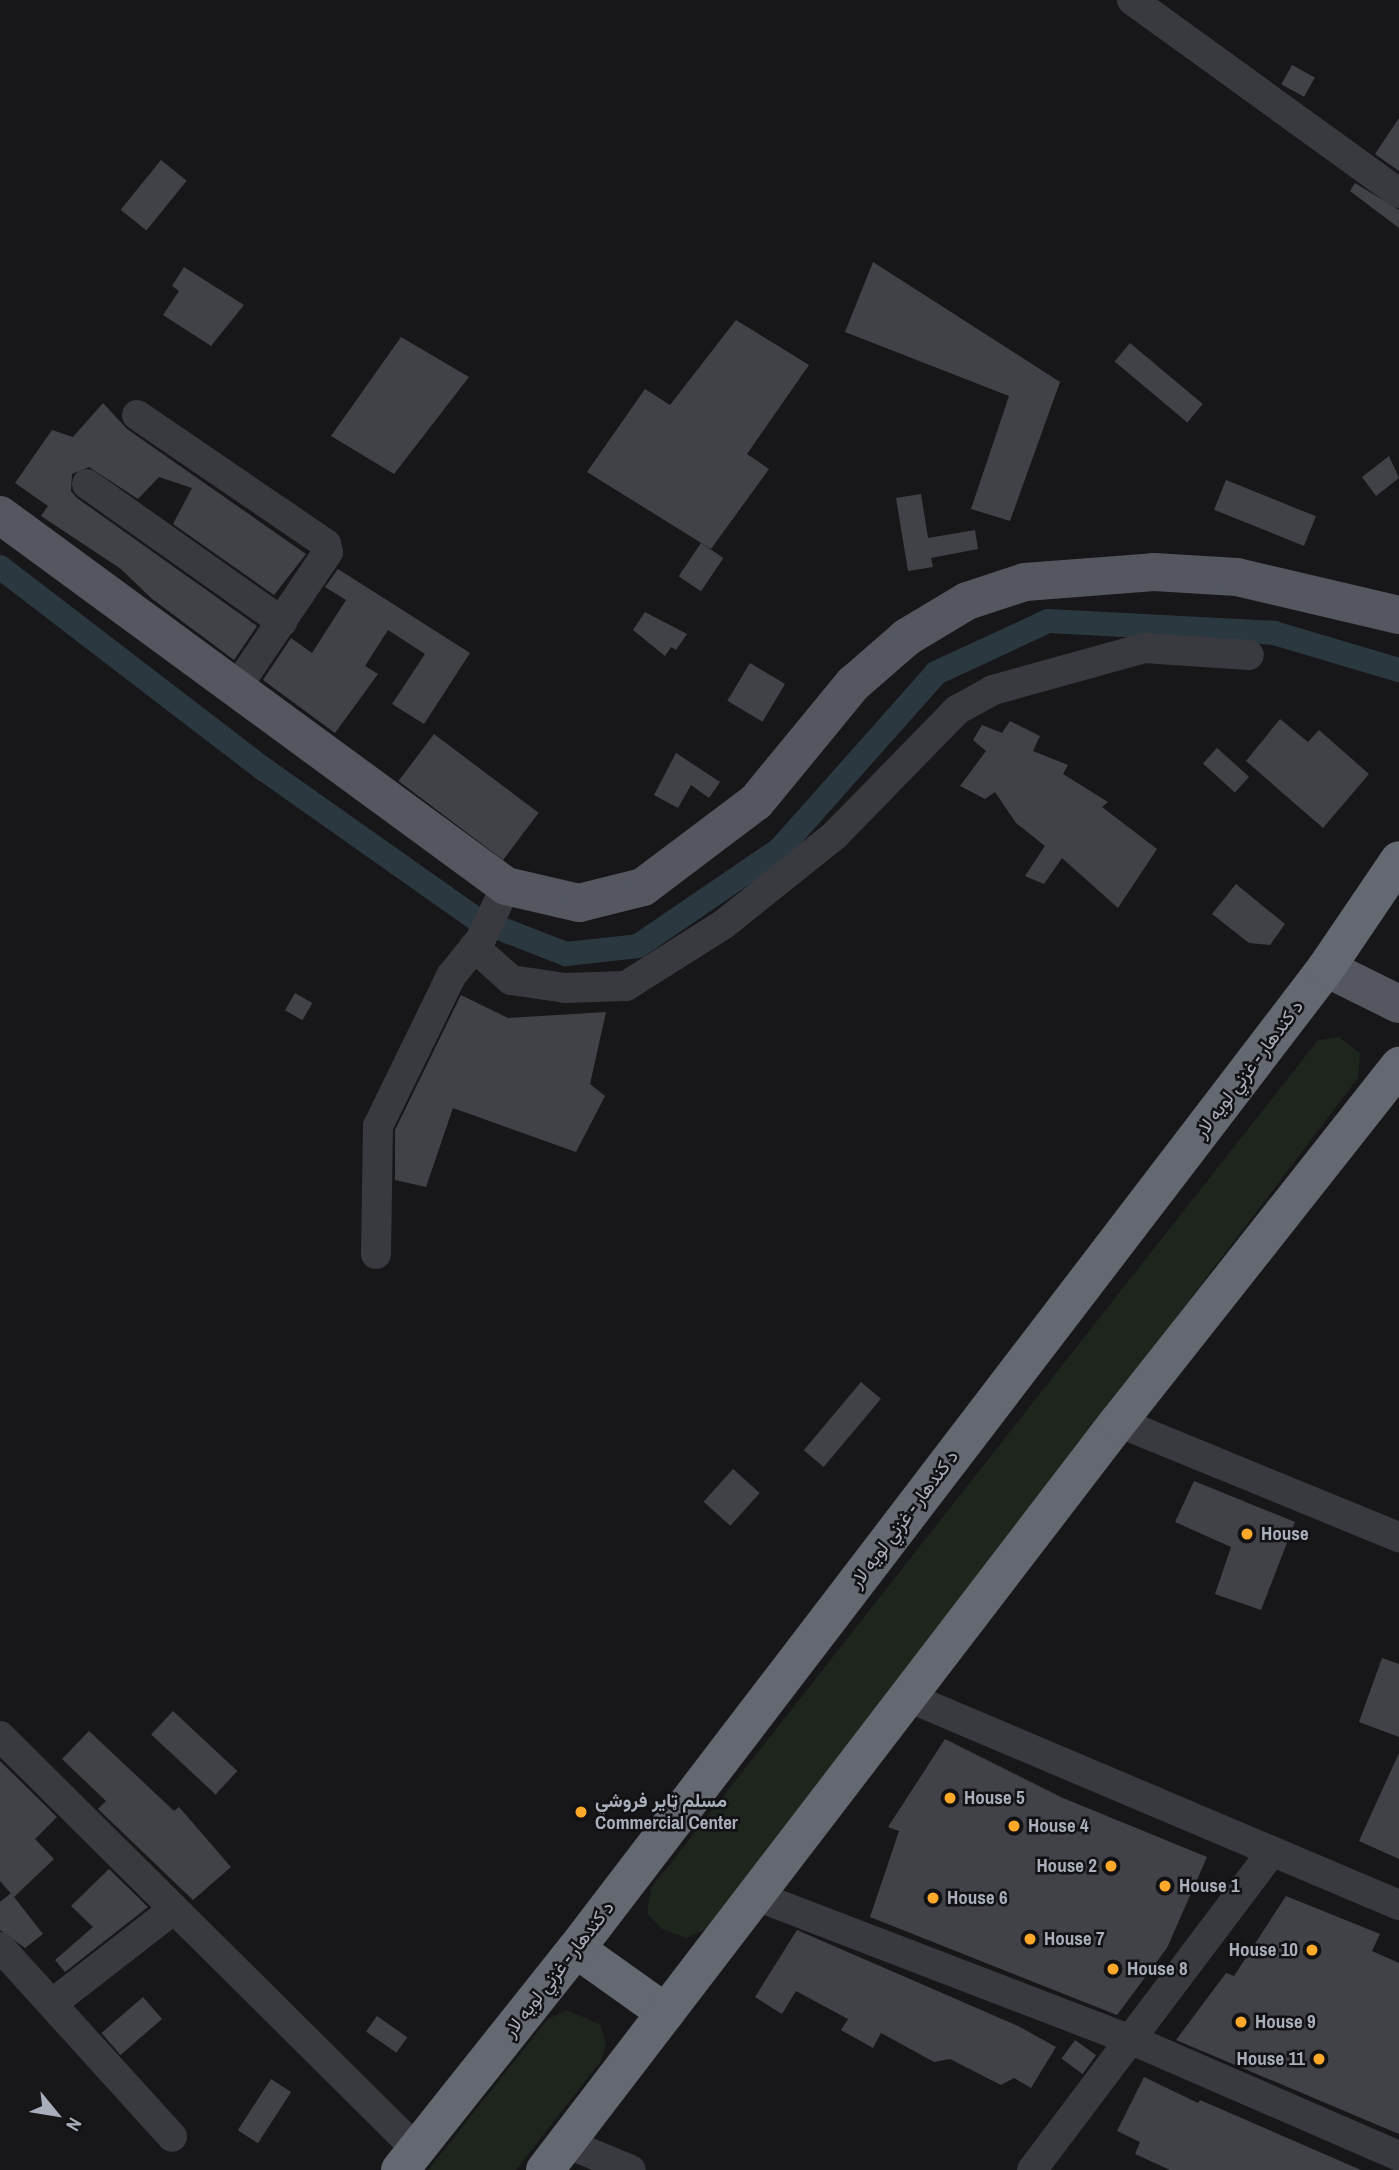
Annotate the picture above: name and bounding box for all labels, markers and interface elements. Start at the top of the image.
street label: د کندهار - غزني لويه لار [1190,996,1308,1142]
street label: د کندهار - غزني لويه لار [845,1446,963,1592]
place label: House [1261,1523,1309,1545]
marker: House [1239,1526,1255,1542]
place label: House 5 [964,1787,1025,1809]
place label: مسلم ټایر فروشي Commercial Center [595,1790,738,1834]
marker: House 5 [942,1790,958,1806]
marker: مسلم ټایر فروشي Commercial Center [573,1804,589,1820]
place label: House 4 [1028,1815,1089,1837]
marker: House 4 [1006,1818,1022,1834]
place label: House 2 [1036,1855,1097,1877]
marker: House 2 [1103,1858,1119,1874]
place label: House 1 [1179,1875,1240,1897]
marker: House 1 [1157,1878,1173,1894]
place label: House 6 [947,1887,1008,1909]
marker: House 6 [925,1890,941,1906]
street label: د کندهار - غزني لويه لار [499,1896,619,2042]
place label: House 7 [1044,1928,1105,1950]
marker: House 7 [1022,1931,1038,1947]
place label: House 10 [1229,1939,1298,1961]
marker: House 10 [1304,1942,1320,1958]
place label: House 8 [1127,1958,1188,1980]
marker: House 8 [1105,1961,1121,1977]
place label: House 9 [1255,2011,1316,2033]
marker: House 9 [1233,2014,1249,2030]
place label: House 11 [1237,2048,1305,2070]
marker: House 11 [1311,2051,1327,2067]
north arrow [21,2079,91,2149]
text: N [60,2113,88,2136]

